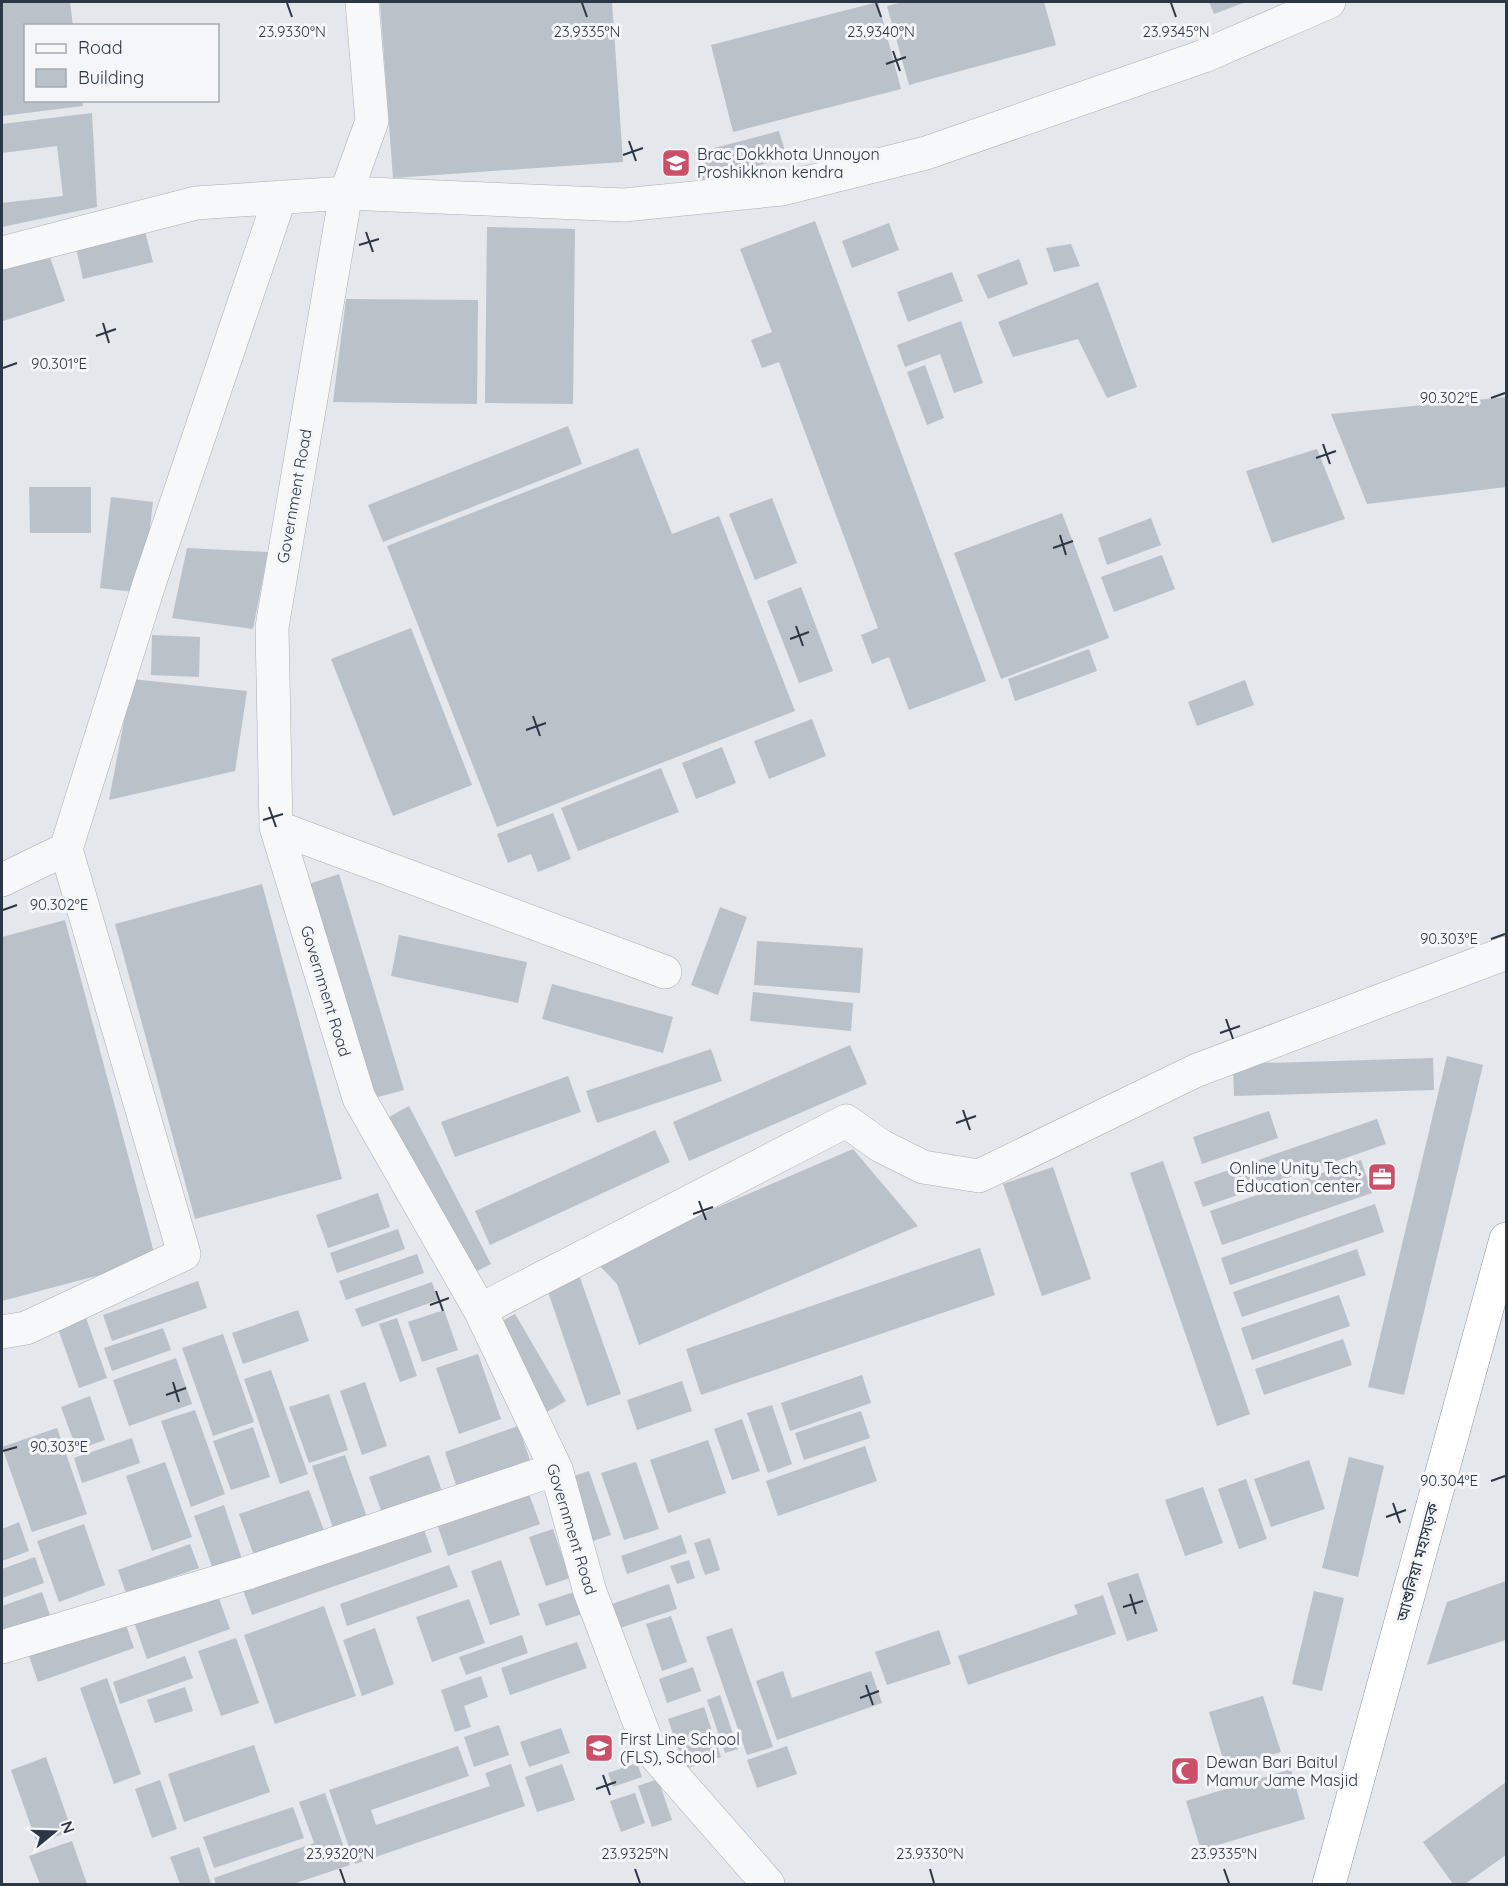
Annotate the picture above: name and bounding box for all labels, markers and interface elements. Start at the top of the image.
text: 23.9330°N [258,22,326,41]
text: 23.9335°N [553,22,621,41]
text: 23.9340°N [847,22,915,41]
text: 23.9345°N [1142,22,1210,41]
legend [24,24,219,102]
text: Road [78,36,123,59]
text: Building [78,66,144,89]
place label: Brac Dokkhota Unnoyon Proshikknon kendra [697,144,880,182]
school or university icon: Brac Dokkhota Unnoyon Proshikknon kendra [660,147,692,179]
text: 90.301°E [31,354,87,373]
text: 90.302°E [1420,388,1478,407]
street label: Government Road [272,427,316,565]
text: 90.302°E [30,895,88,914]
street label: Government Road [297,923,355,1059]
text: 90.303°E [1420,929,1478,948]
place label: Online Unity Tech, Education center [1230,1158,1361,1196]
office icon: Online Unity Tech, Education center [1366,1161,1398,1193]
text: 90.303°E [30,1437,88,1456]
street label: Government Road [543,1461,601,1597]
text: 90.304°E [1420,1471,1478,1490]
street label: আশুলিয়া মহাসড়ক [1391,1499,1443,1625]
place label: First Line School (FLS), School [620,1729,740,1767]
school or university icon: First Line School (FLS), School [583,1732,615,1764]
place label: Dewan Bari Baitul Mamur Jame Masjid [1206,1752,1358,1790]
mosque icon: Dewan Bari Baitul Mamur Jame Masjid [1169,1755,1201,1787]
north arrow [24,1802,84,1862]
text: N [57,1818,80,1836]
text: 23.9320°N [306,1844,374,1863]
text: 23.9325°N [601,1844,669,1863]
text: 23.9330°N [896,1844,964,1863]
text: 23.9335°N [1190,1844,1258,1863]

